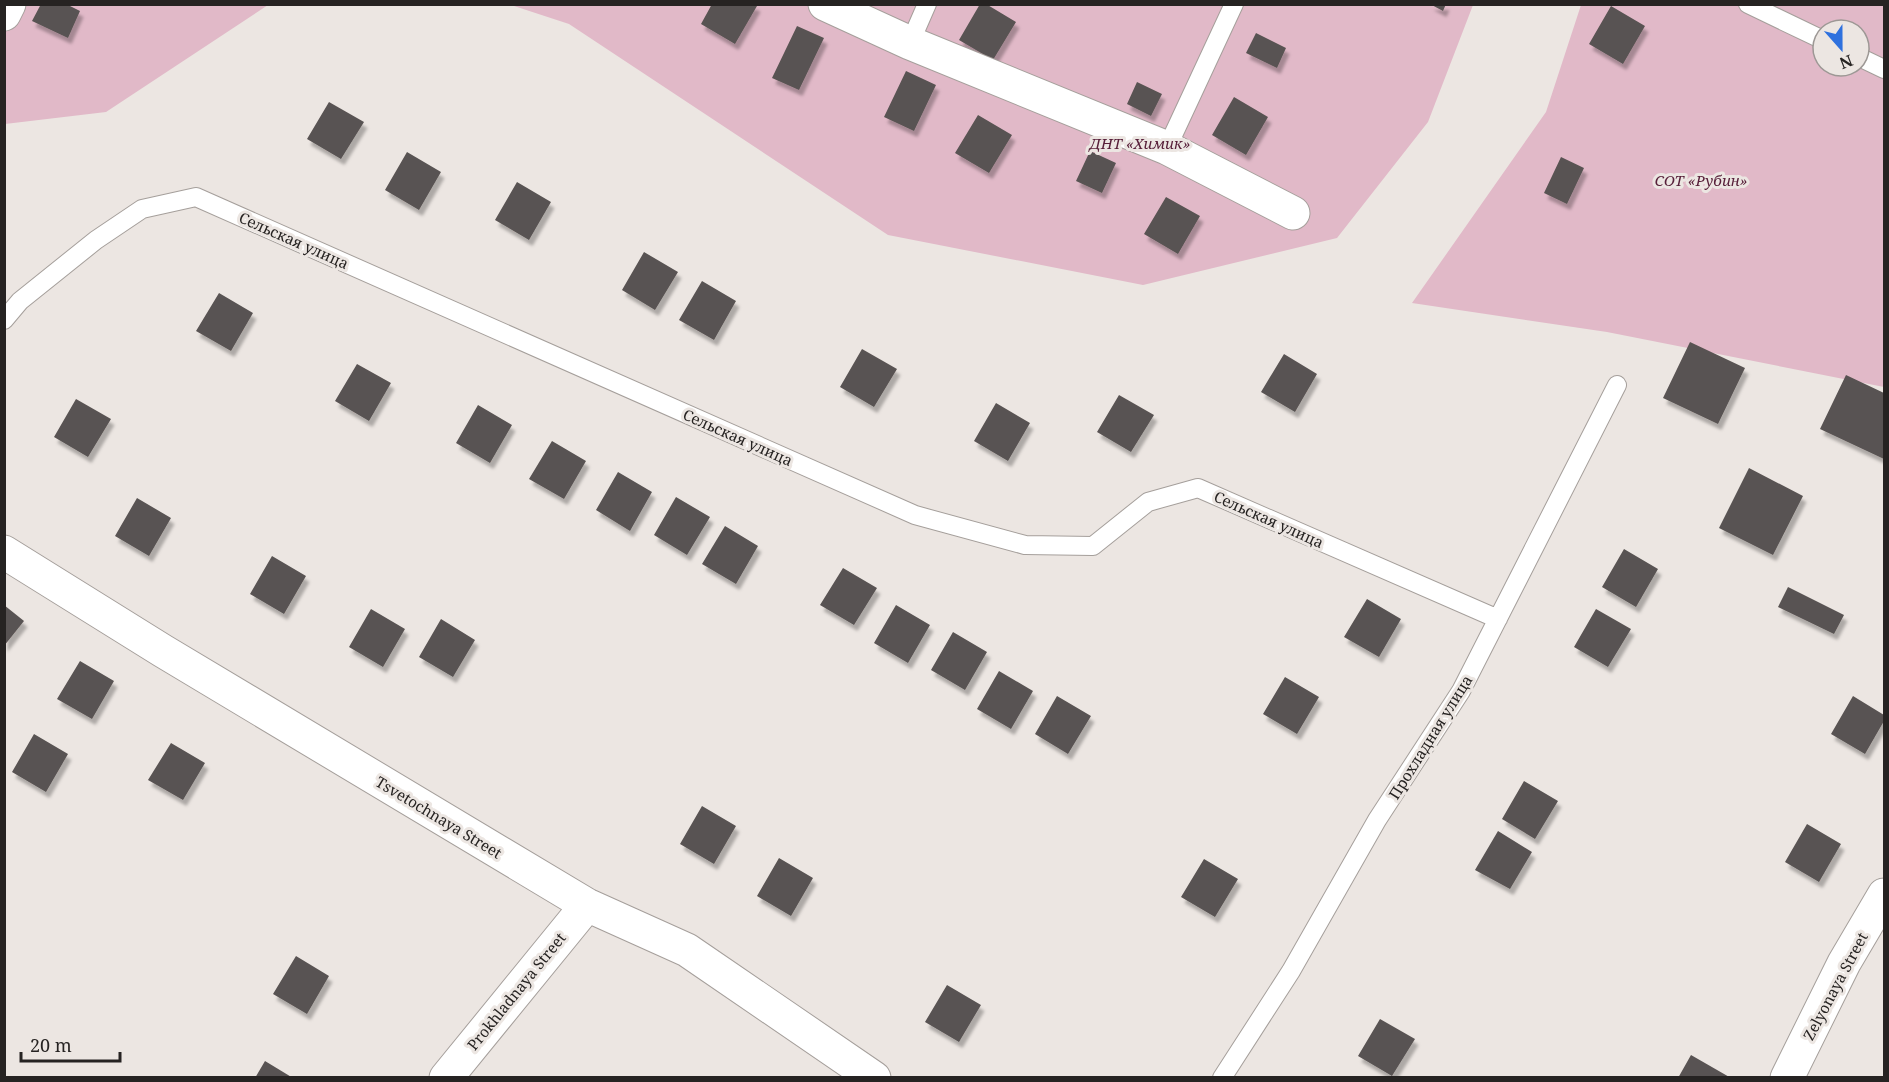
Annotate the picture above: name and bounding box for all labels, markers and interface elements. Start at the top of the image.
north arrow [1811,18,1871,78]
text: N [1836,49,1856,75]
park label: ДНТ «Химик» [1088,133,1190,153]
park label: СОТ «Рубин» [1655,170,1747,190]
street label: Сельская улица [236,207,352,273]
street label: Сельская улица [680,404,796,470]
street label: Сельская улица [1211,486,1327,552]
street label: Прохладная улица [1384,671,1476,803]
street label: Tsvetochnaya Street [372,771,506,863]
street label: Prokhladnaya Street [462,928,570,1054]
street label: Zelyonaya Street [1798,929,1872,1043]
scale bar [21,1025,120,1063]
text: 20 m [30,1033,72,1057]

